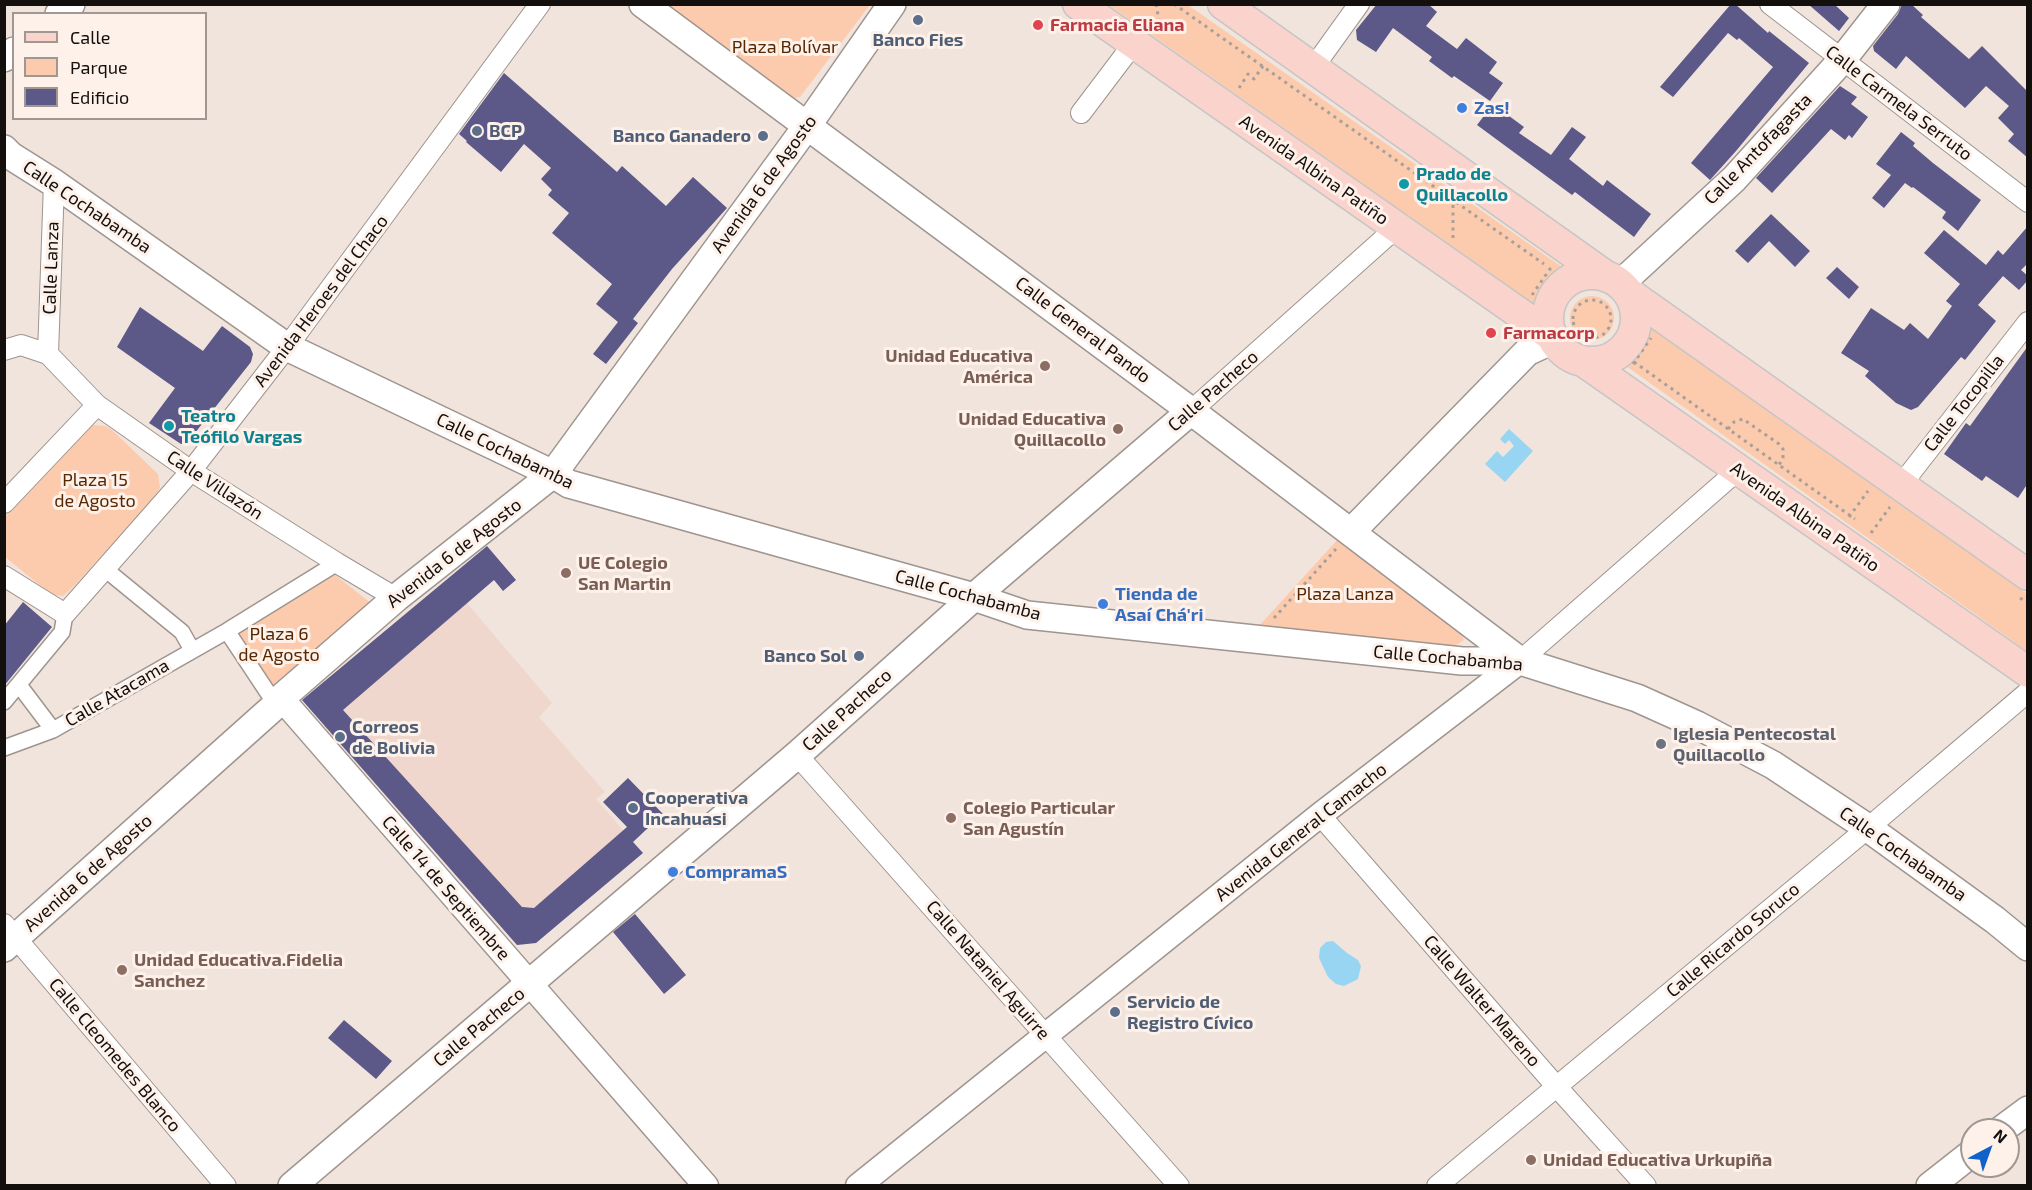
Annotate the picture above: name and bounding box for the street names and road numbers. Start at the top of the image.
street label: Calle Carmela Serruto [1821,41,1977,165]
street label: Calle Antofagasta [1700,89,1816,209]
street label: Avenida Albina Patiño [1235,110,1393,230]
street label: Avenida 6 de Agosto [707,111,821,257]
street label: Calle Cochabamba [19,156,155,258]
street label: Avenida Heroes del Chaco [249,211,393,391]
street label: Calle Lanza [39,221,63,315]
street label: Calle General Pando [1011,272,1155,388]
street label: Calle Pacheco [1163,346,1263,436]
street label: Calle Tocopilla [1919,350,2009,456]
street label: Calle Cochabamba [433,408,577,494]
street label: Calle Villazón [163,446,267,524]
street label: Avenida Albina Patiño [1726,457,1884,577]
street label: Avenida 6 de Agosto [382,494,526,612]
street label: Calle Cochabamba [893,565,1043,625]
street label: Calle Cochabamba [1372,641,1524,675]
street label: Calle Atacama [61,655,173,731]
street label: Calle Pacheco [798,664,896,756]
street label: Avenida General Camacho [1211,758,1391,906]
street label: Calle Cochabamba [1835,802,1971,906]
street label: Avenida 6 de Agosto [19,810,157,936]
street label: Calle 14 de Septiembre [377,811,515,965]
street label: Calle Ricardo Soruco [1662,878,1804,1002]
street label: Calle Nataniel Aguirre [922,896,1054,1044]
street label: Calle Walter Mareno [1419,931,1545,1071]
street label: Calle Cleomedes Blanco [44,974,186,1136]
street label: Calle Pacheco [429,982,529,1072]

